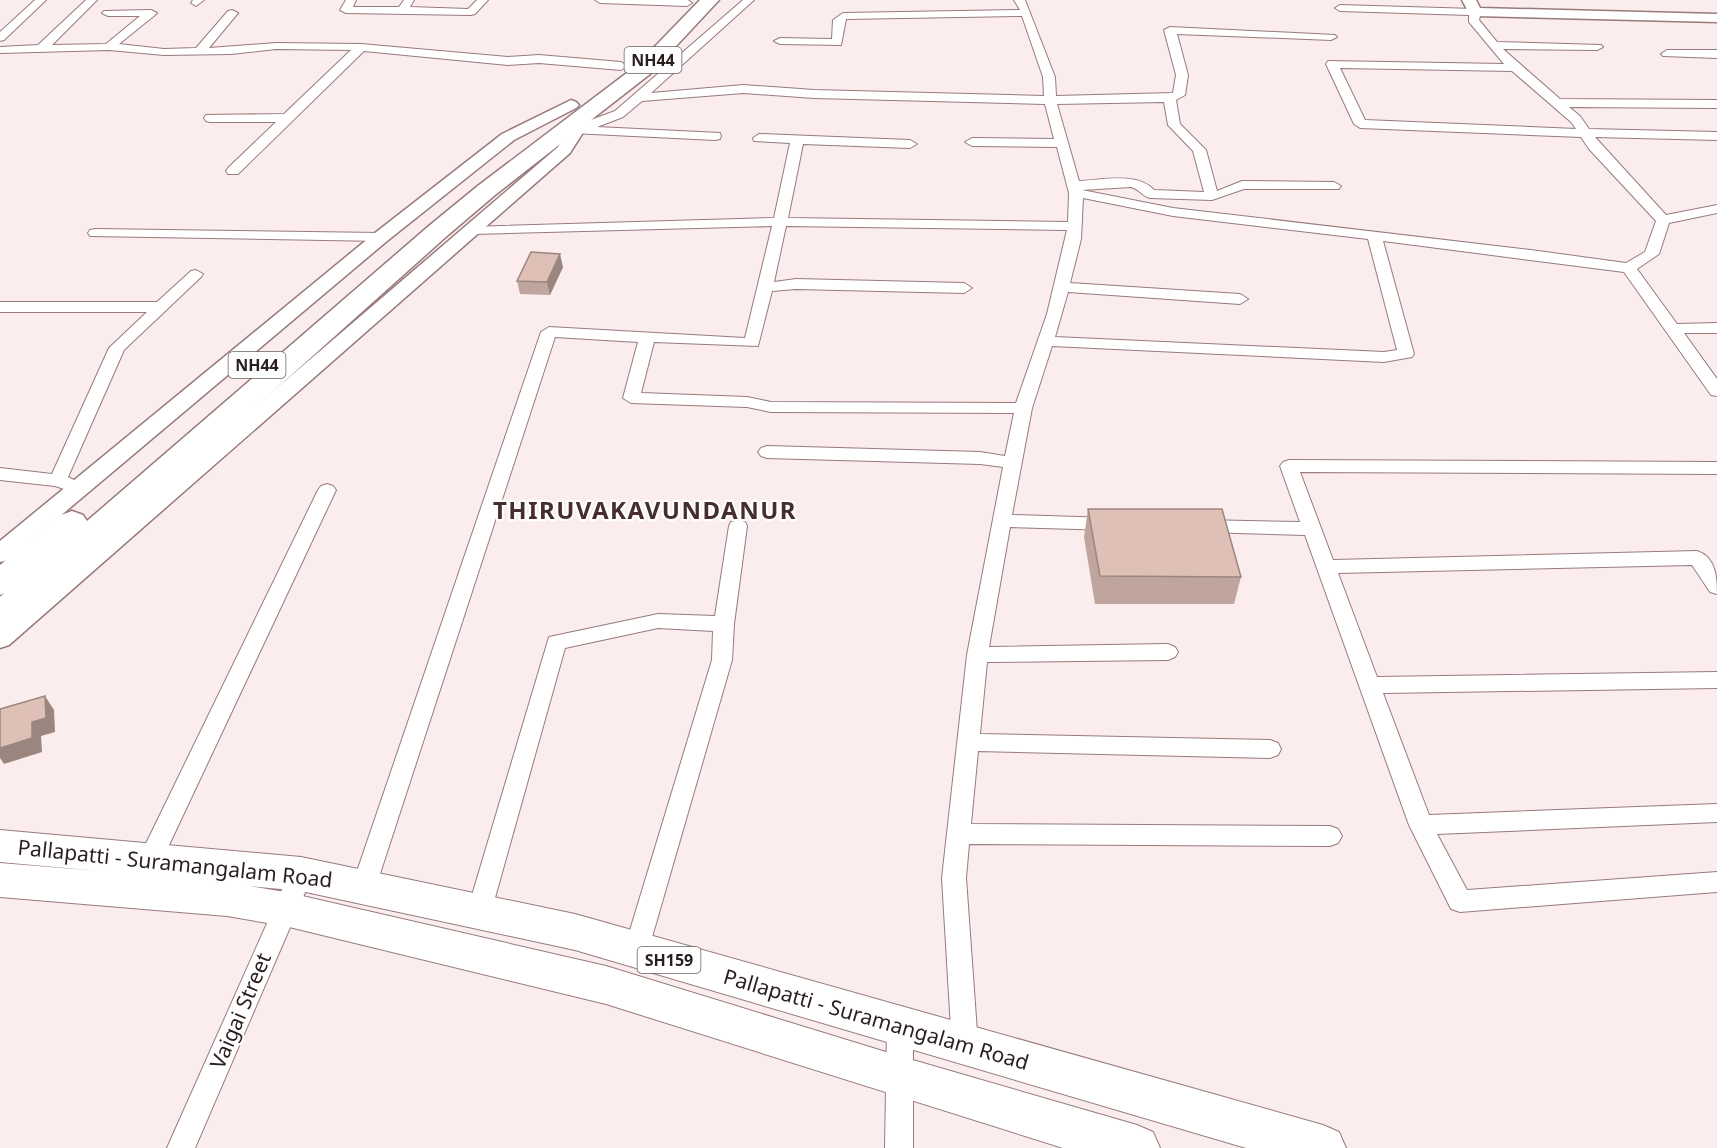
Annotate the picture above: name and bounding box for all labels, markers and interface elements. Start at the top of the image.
road number: NH44 [624,47,682,73]
road number: NH44 [228,352,286,378]
district label: THIRUVAKAVUNDANUR [493,493,797,526]
street label: Pallapatti - Suramangalam Road [16,833,334,893]
road number: SH159 [638,947,700,973]
street label: Vaigai Street [203,948,277,1073]
street label: Pallapatti - Suramangalam Road [720,962,1032,1076]

